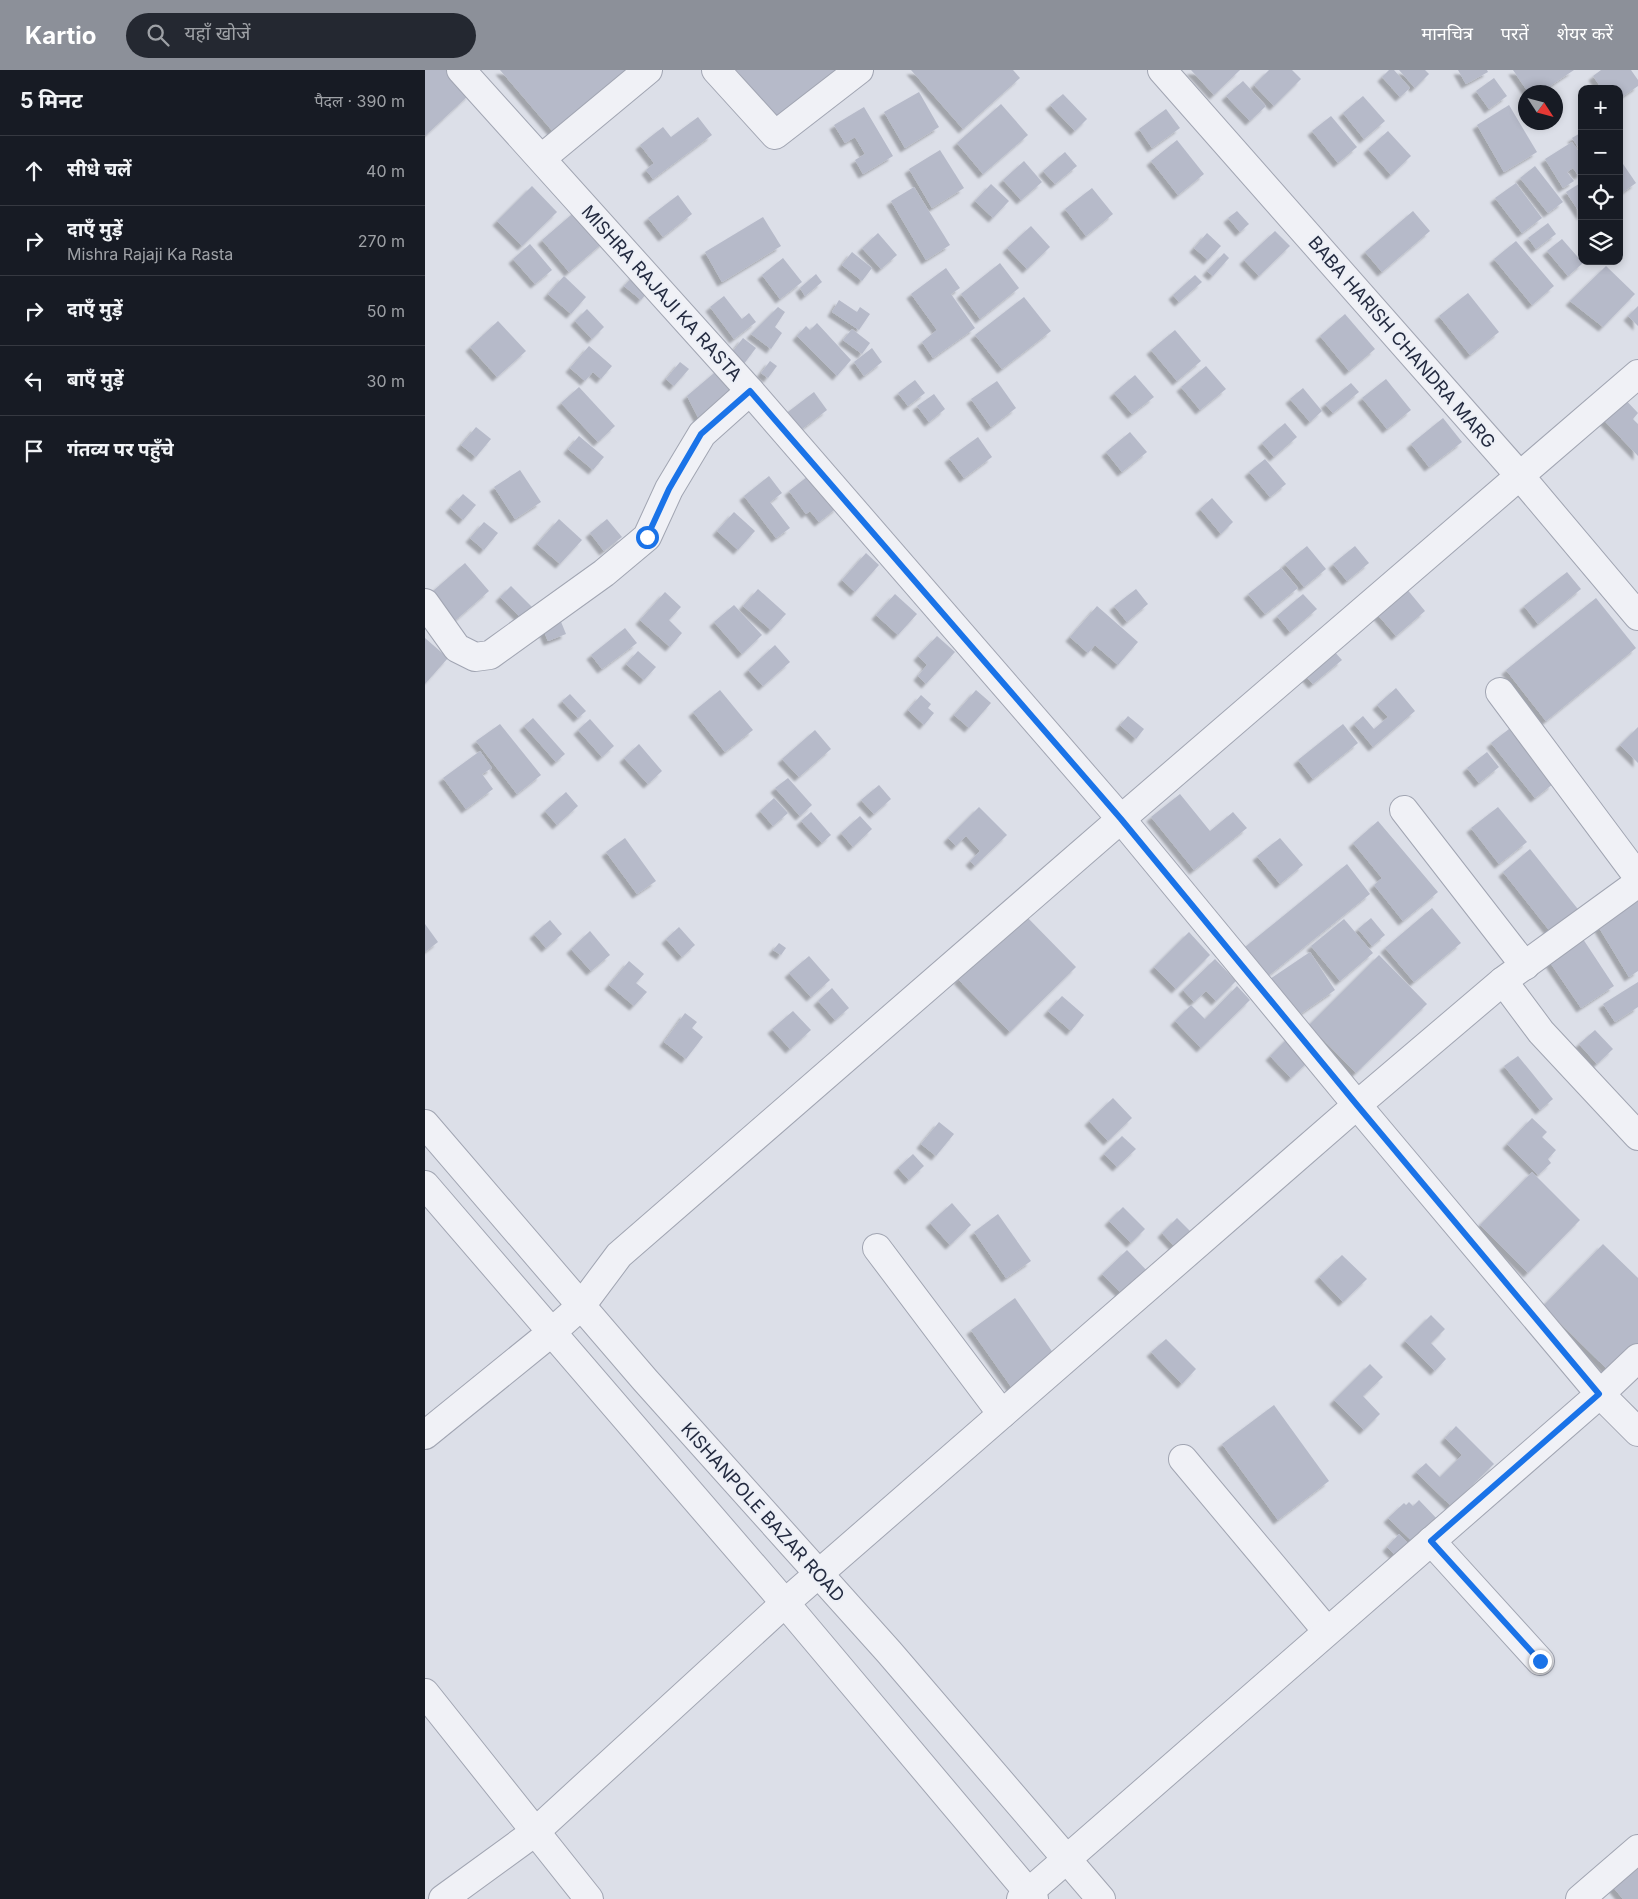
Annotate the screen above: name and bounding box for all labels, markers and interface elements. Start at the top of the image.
search box [126,13,476,58]
text: Kartio [25,21,96,50]
icon: search [144,21,172,49]
text: यहाँ खोजें [184,22,250,45]
text: मानचित्र [1421,23,1473,44]
text: परतें [1501,23,1529,44]
text: शेयर करें [1557,23,1613,44]
north arrow [1518,85,1563,130]
map controls [1578,85,1623,265]
button: + [1578,85,1623,130]
text: 5 मिनट [20,88,82,113]
text: पैदल · 390 m [315,91,405,111]
button: − [1578,130,1623,175]
icon: ahead [20,157,48,185]
text: सीधे चलें [67,158,131,181]
text: 40 m [366,161,405,181]
button: locate [1578,175,1623,220]
street label: MISHRA RAJAJI KA RASTA [577,201,747,385]
text: दाएँ मुड़ें [67,218,123,241]
button: layers [1578,220,1623,265]
icon: right [20,227,48,255]
text: 270 m [358,231,405,251]
street label: BABA HARISH CHANDRA MARG [1304,232,1500,452]
text: Mishra Rajaji Ka Rasta [67,244,233,264]
icon: right [20,297,48,325]
text: दाएँ मुड़ें [67,298,123,321]
text: 50 m [367,301,405,321]
icon: left [20,367,48,395]
text: बाएँ मुड़ें [67,368,124,391]
text: 30 m [367,371,405,391]
icon: arrive [20,437,48,465]
text: गंतव्य पर पहुँचे [67,438,174,461]
route start [636,526,659,549]
street label: KISHANPOLE BAZAR ROAD [677,1418,849,1606]
route end [1529,1650,1552,1673]

